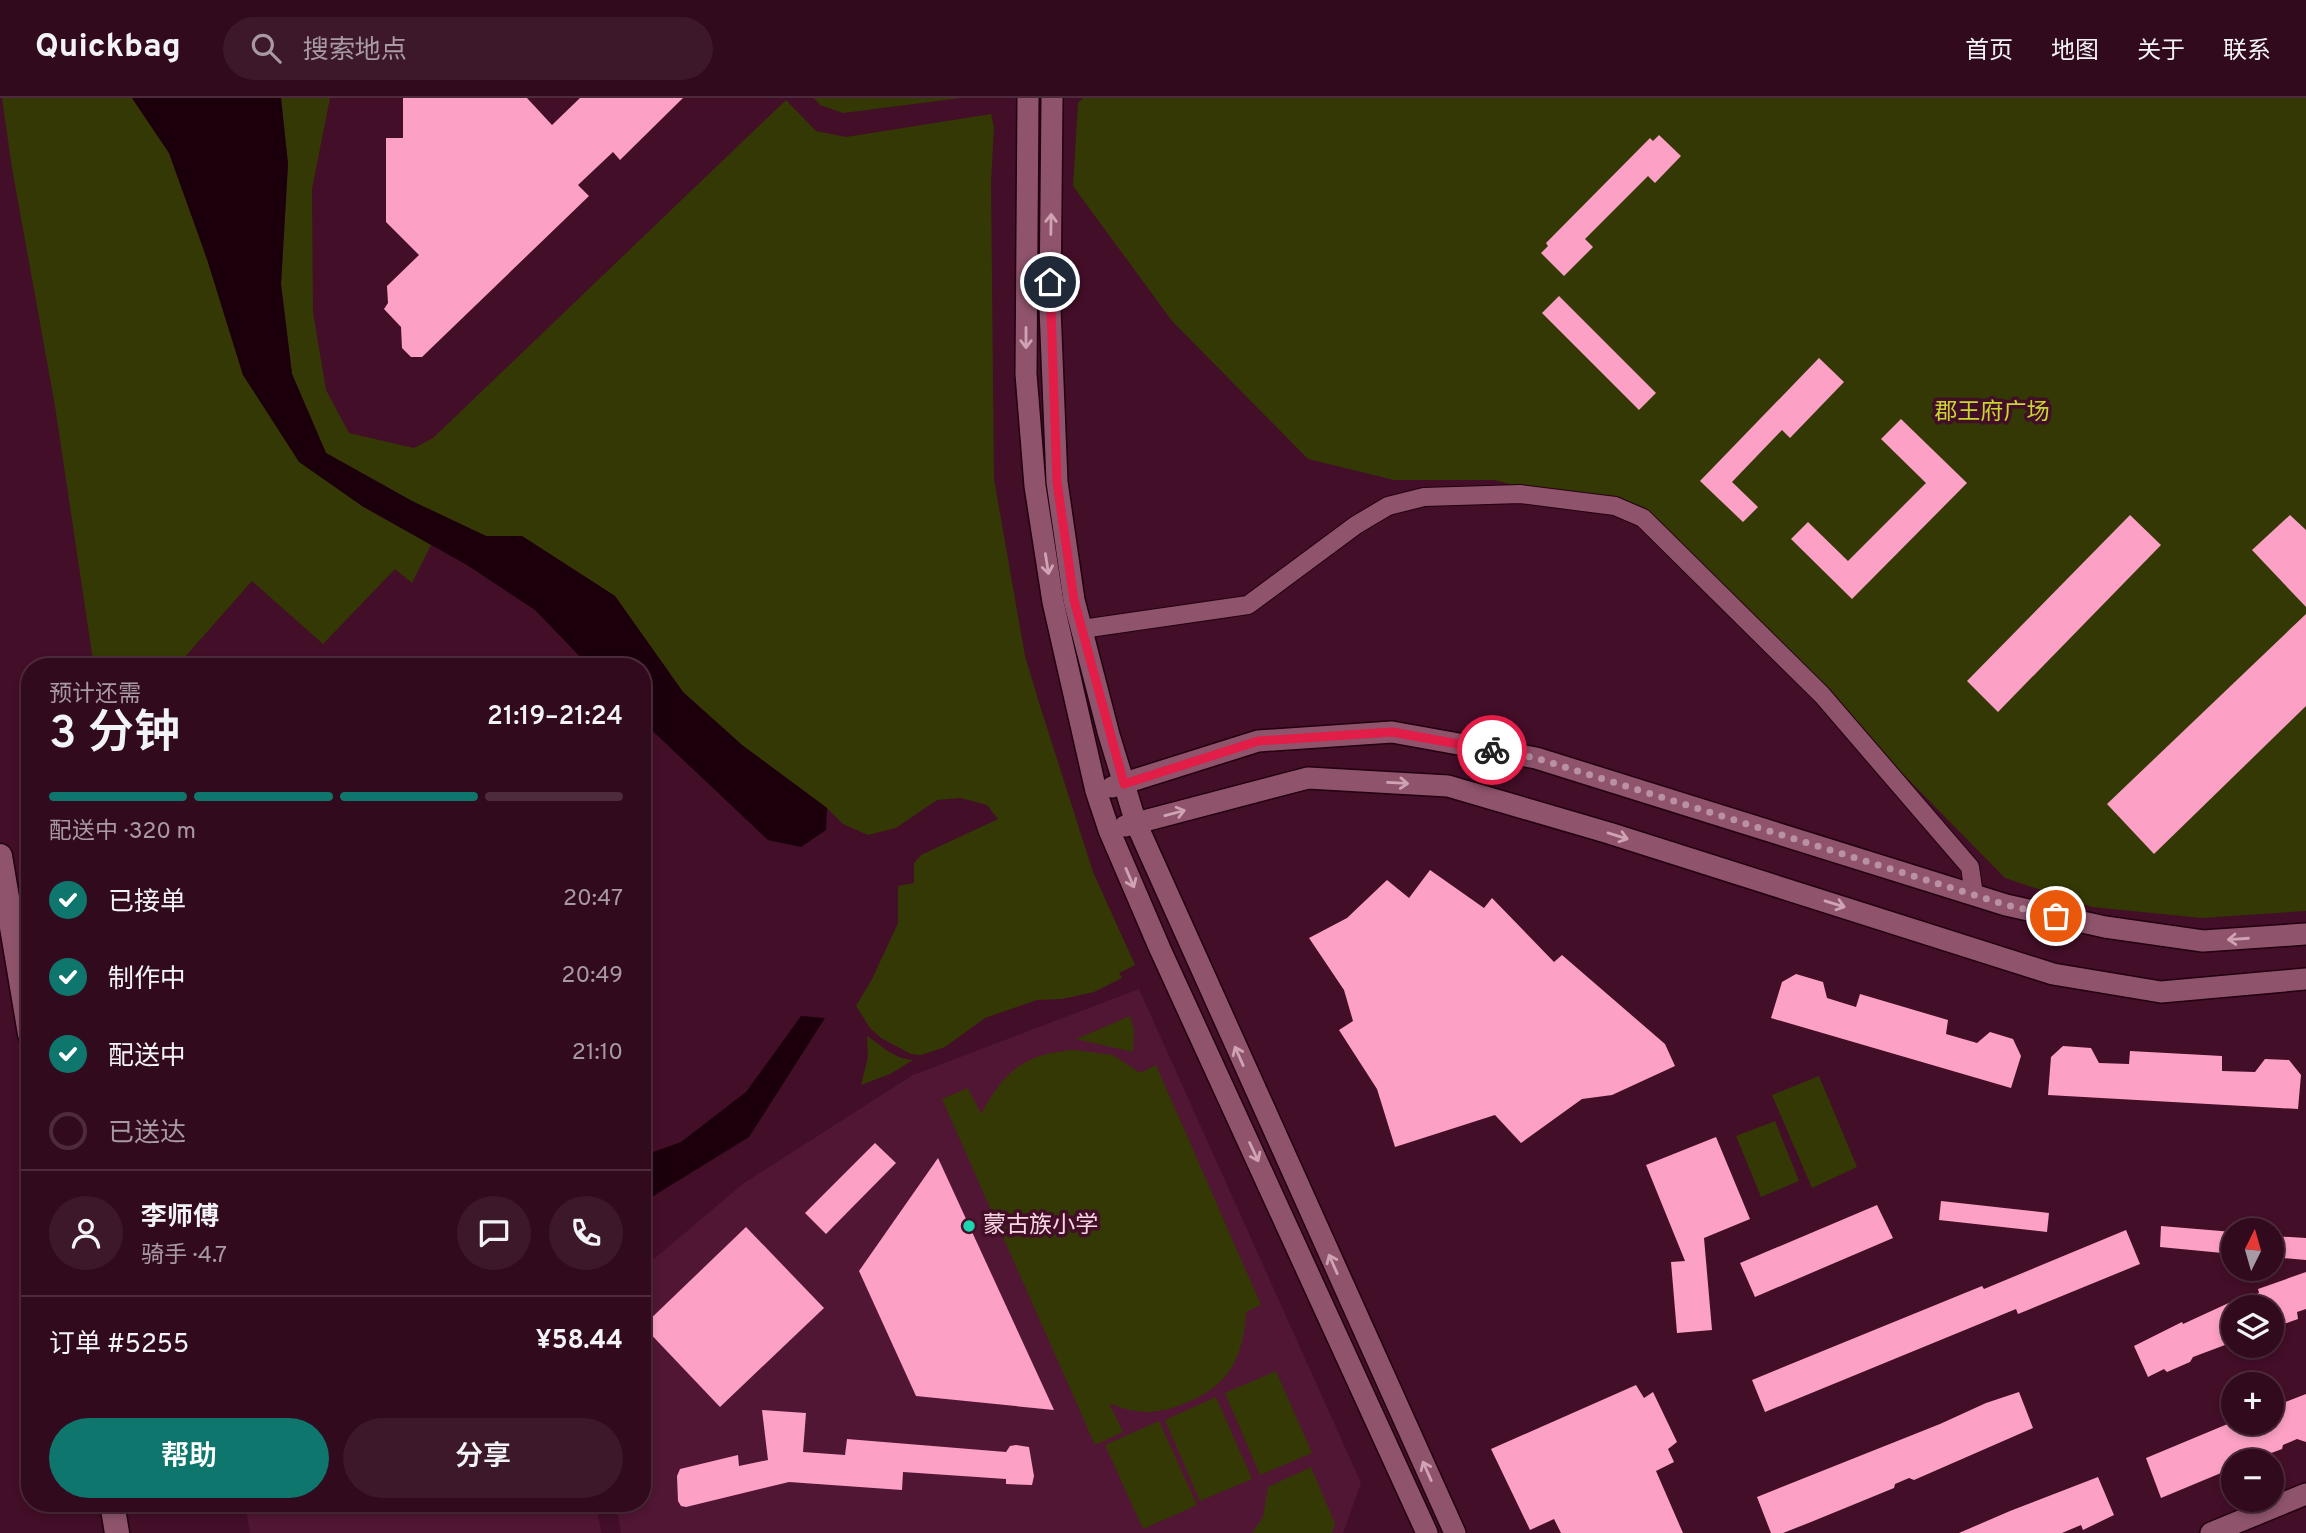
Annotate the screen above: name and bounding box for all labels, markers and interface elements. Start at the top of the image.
search box [223,17,713,80]
text: Quickbag [35,27,181,69]
icon: search [247,29,285,67]
text: 搜索地点 [303,35,407,68]
text: 首页 [1965,37,2013,67]
text: 地图 [2051,37,2099,67]
text: 关于 [2137,37,2185,67]
text: 联系 [2223,37,2271,67]
one-way arrow [1044,212,1058,235]
pin [1020,252,1080,312]
icon: home [1031,263,1069,301]
one-way arrow [1019,326,1033,349]
park label: 郡王府广场 [1935,399,2050,428]
one-way arrow [1041,552,1054,575]
text: 预计还需 [49,681,141,710]
text: 21:19–21:24 [487,701,623,734]
text: 3 分钟 [49,706,180,765]
courier [1457,715,1527,785]
icon: bike [1473,731,1511,769]
one-way arrow [1386,776,1409,789]
one-way arrow [1163,806,1186,819]
text: 配送中 · 320 m [49,818,196,847]
one-way arrow [1607,831,1629,844]
one-way arrow [1124,867,1137,888]
icon: check [49,881,87,919]
text: 20:47 [563,885,623,914]
pin [2026,886,2086,946]
text: 已接单 [108,887,186,920]
icon: bag [2037,897,2075,935]
one-way arrow [1824,898,1846,911]
one-way arrow [2227,933,2250,946]
icon: check [49,958,87,996]
text: 20:49 [561,962,623,991]
text: 制作中 [108,964,186,997]
icon: check [49,1035,87,1073]
text: 21:10 [572,1039,623,1068]
text: 配送中 [108,1041,186,1074]
one-way arrow [1232,1046,1245,1068]
text: 已送达 [108,1118,186,1151]
one-way arrow [1248,1141,1261,1162]
button: person [49,1196,123,1270]
button: chat [457,1196,531,1270]
button: phone [549,1196,623,1270]
text: 李师傅 [141,1202,219,1235]
place label: 蒙古族小学 [983,1212,1098,1241]
marker: 蒙古族小学 [961,1218,977,1234]
north arrow [2221,1218,2284,1281]
map controls [2221,1218,2284,1512]
text: 骑手 · 4.7 [141,1242,227,1271]
one-way arrow [1326,1253,1339,1275]
button: layers [2221,1295,2284,1358]
text: ¥58.44 [536,1325,623,1358]
text: 订单 #5255 [49,1329,189,1362]
button: + [2221,1372,2284,1435]
button: 帮助 [49,1418,329,1498]
button: 分享 [343,1418,623,1498]
button: − [2221,1449,2284,1512]
one-way arrow [1420,1461,1433,1482]

